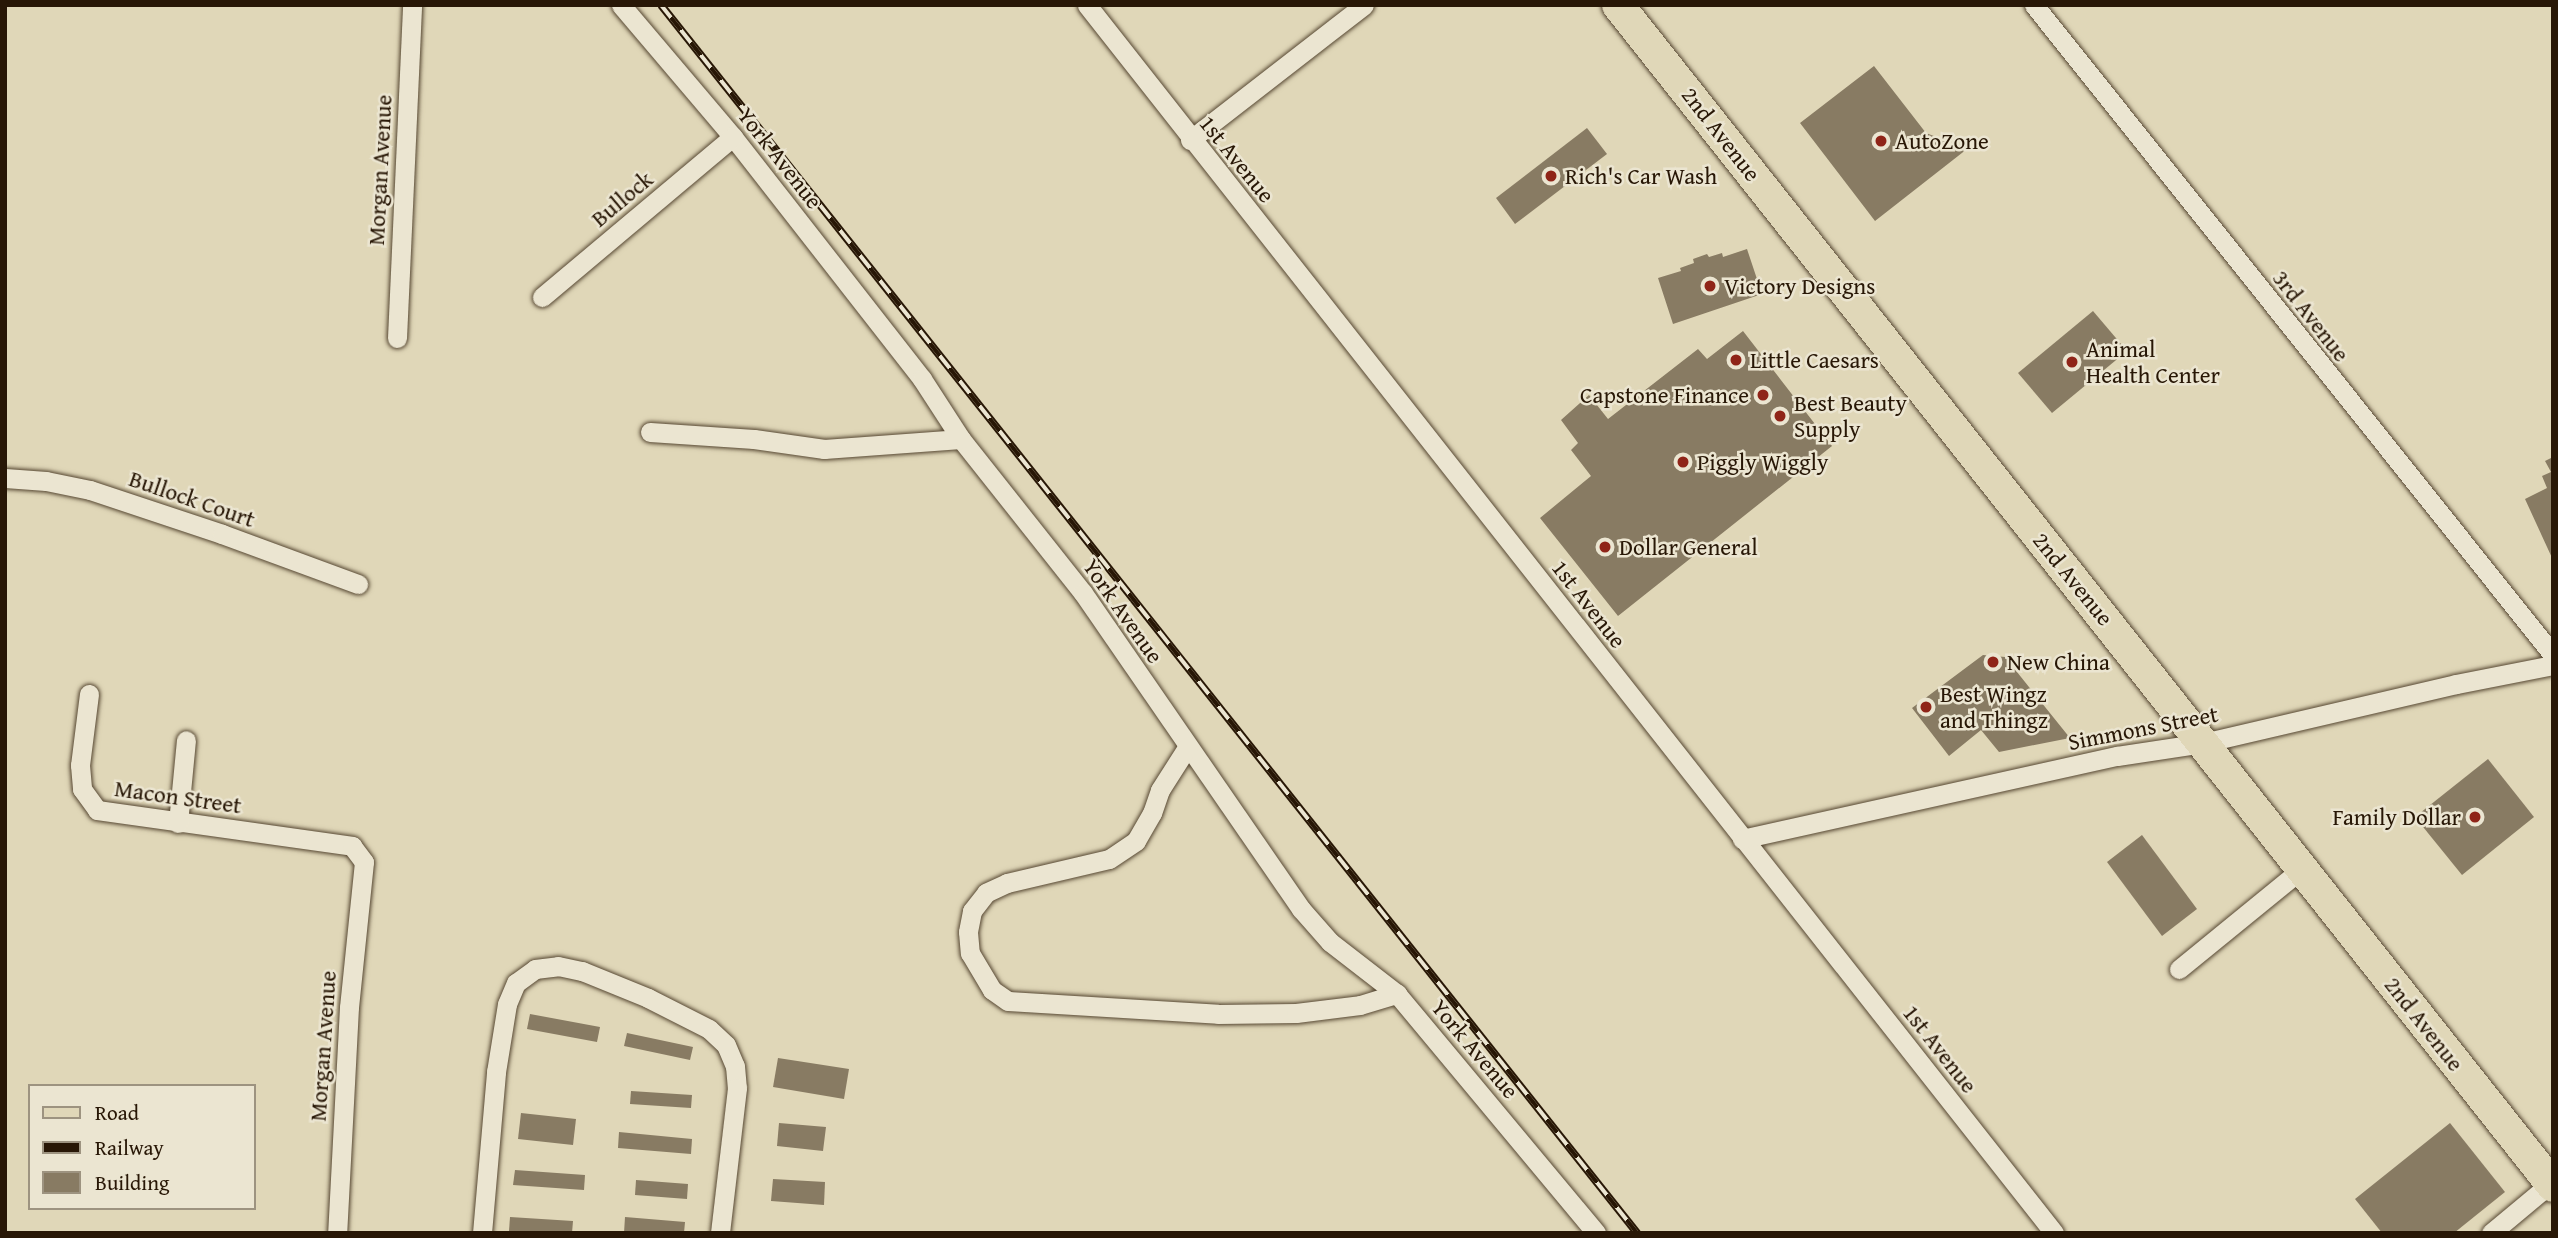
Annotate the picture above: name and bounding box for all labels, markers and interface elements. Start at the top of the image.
street label: 2nd Avenue [1676,81,1766,187]
street label: Morgan Avenue [362,94,398,246]
street label: York Avenue [732,102,828,214]
street label: 1st Avenue [1194,110,1280,208]
place label: AutoZone [1895,127,1989,155]
marker: AutoZone [1873,133,1889,149]
place label: Rich's Car Wash [1565,162,1717,190]
street label: Bullock [586,165,658,233]
marker: Rich's Car Wash [1543,168,1559,184]
street label: 3rd Avenue [2267,265,2355,367]
place label: Victory Designs [1724,272,1875,300]
marker: Victory Designs [1702,278,1718,294]
place label: Animal Health Center [2086,335,2220,389]
place label: Little Caesars [1750,346,1879,374]
marker: Little Caesars [1728,352,1744,368]
marker: Animal Health Center [2064,354,2080,370]
place label: Capstone Finance [1580,381,1749,409]
marker: Capstone Finance [1755,387,1771,403]
place label: Best Beauty Supply [1794,389,1907,443]
marker: Best Beauty Supply [1772,408,1788,424]
place label: Piggly Wiggly [1697,448,1828,476]
marker: Piggly Wiggly [1675,454,1691,470]
street label: Bullock Court [126,465,258,533]
street label: 2nd Avenue [2027,527,2119,631]
place label: Dollar General [1619,533,1758,561]
marker: Dollar General [1597,539,1613,555]
street label: York Avenue [1077,553,1169,669]
street label: 1st Avenue [1546,555,1632,653]
place label: New China [2007,648,2110,676]
marker: New China [1985,654,2001,670]
place label: Best Wingz and Thingz [1940,680,2048,734]
marker: Best Wingz and Thingz [1918,699,1934,715]
street label: Simmons Street [2066,700,2220,756]
street label: Macon Street [113,774,243,820]
place label: Family Dollar [2333,803,2461,831]
marker: Family Dollar [2467,809,2483,825]
street label: Morgan Avenue [304,970,342,1122]
street label: 2nd Avenue [2379,971,2469,1077]
street label: York Avenue [1426,994,1524,1104]
street label: 1st Avenue [1897,1000,1983,1098]
legend [28,1084,256,1210]
text: Road [95,1097,139,1128]
text: Railway [95,1132,164,1163]
text: Building [95,1167,169,1198]

